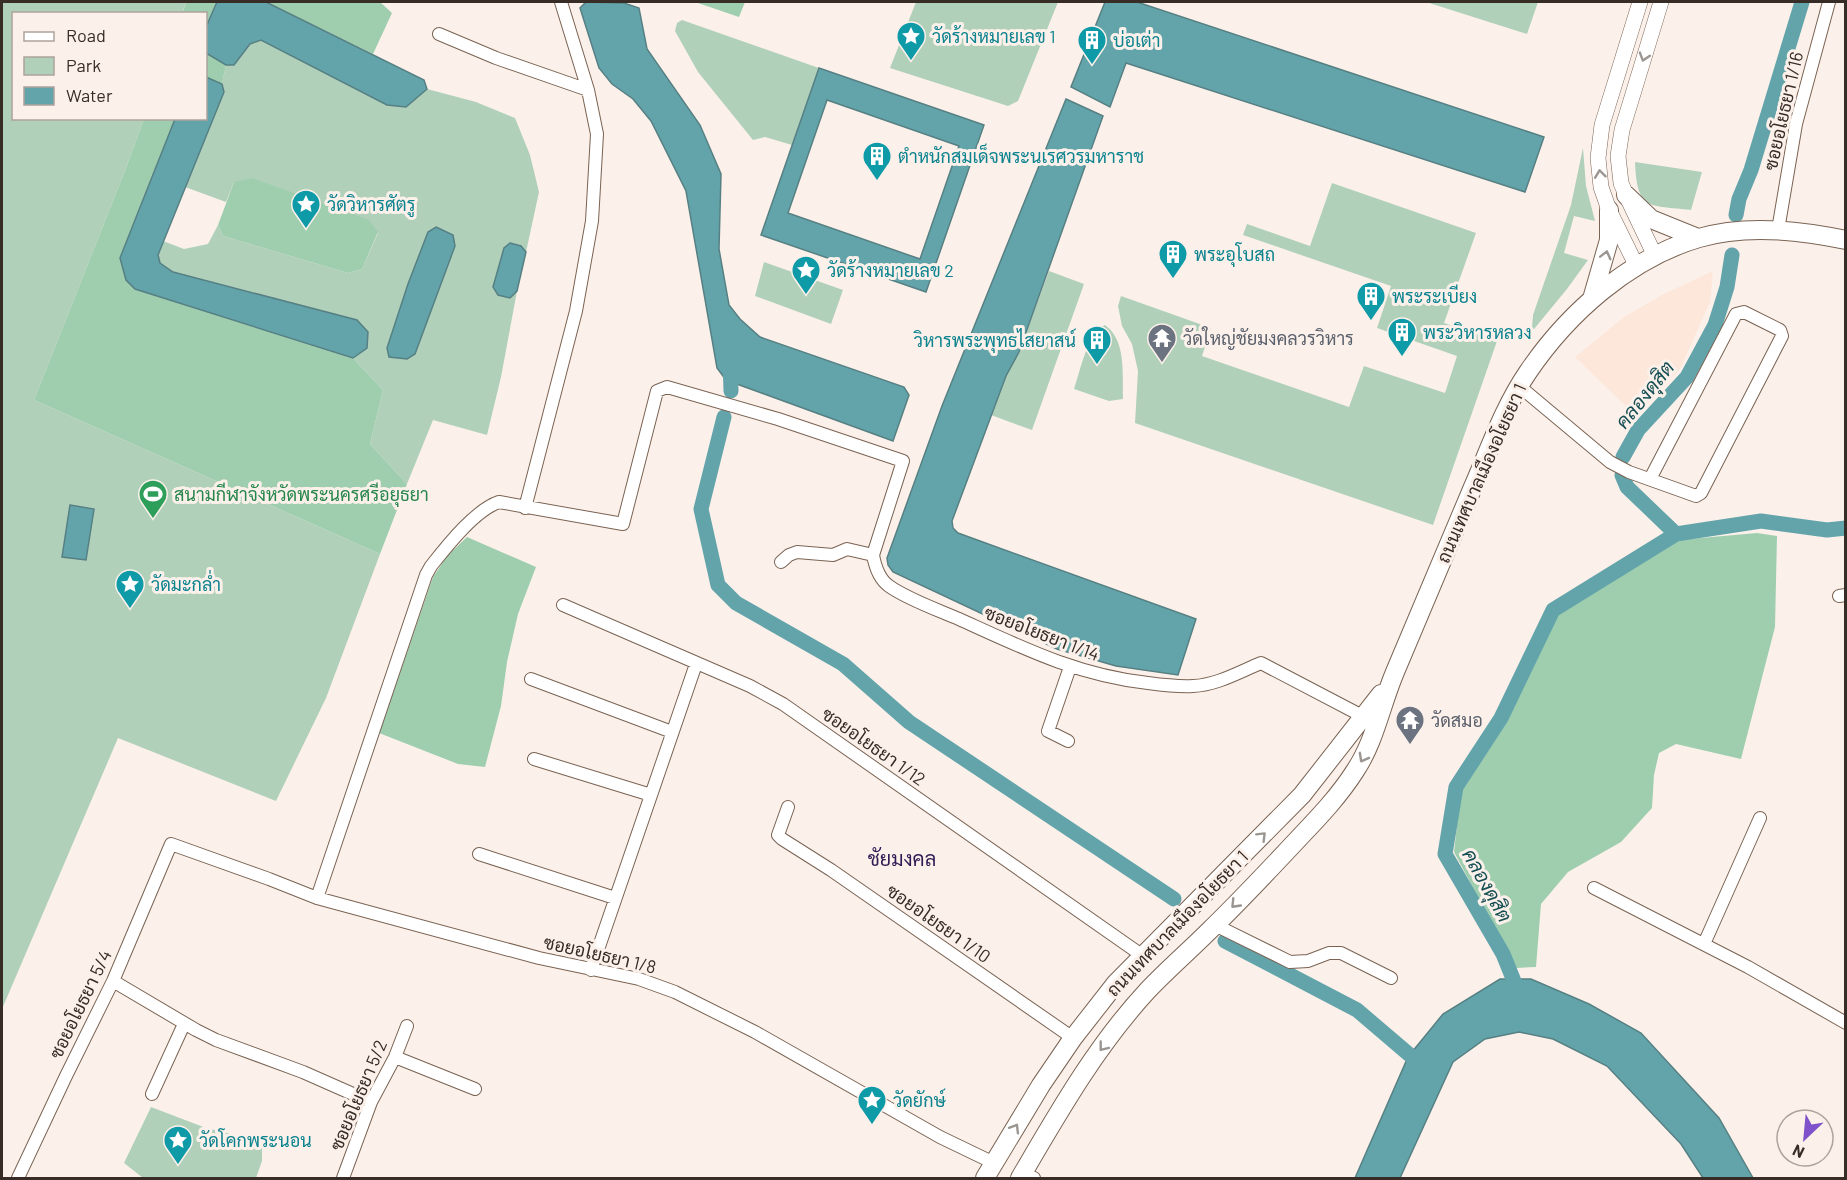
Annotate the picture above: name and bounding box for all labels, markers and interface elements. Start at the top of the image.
legend [12,12,207,120]
place icon: วัดร้างหมายเลข 1 [895,20,927,62]
text: Road [66,24,106,46]
building icon: บ่อเต่า [1076,24,1108,66]
place label: วัดร้างหมายเลข 1 [932,25,1056,47]
place label: บ่อเต่า [1113,29,1160,51]
street label: ซอยอโยธยา 1/16 [1758,49,1807,172]
one-way arrow [1639,51,1651,62]
text: Park [66,54,101,76]
text: Water [66,84,113,106]
building icon: ตำหนักสมเด็จพระนเรศวรมหาราช [861,140,893,182]
place label: ตำหนักสมเด็จพระนเรศวรมหาราช [898,143,1144,167]
one-way arrow [1594,170,1607,179]
place icon: วัดวิหารศัตรู [290,188,322,230]
place label: วัดวิหารศัตรู [327,193,416,218]
building icon: พระอุโบสถ [1157,238,1189,280]
place label: พระอุโบสถ [1194,242,1275,267]
one-way arrow [1598,250,1611,260]
place icon: วัดร้างหมายเลข 2 [790,254,822,296]
place label: วัดร้างหมายเลข 2 [827,259,954,281]
building icon: พระระเบียง [1355,280,1387,322]
place label: พระระเบียง [1392,284,1477,307]
building icon: พระวิหารหลวง [1386,316,1418,358]
place label: พระวิหารหลวง [1423,321,1532,343]
temple icon: วัดใหญ่ชัยมงคลวรวิหาร [1146,322,1178,364]
building icon: วิหารพระพุทธไสยาสน์ [1081,324,1113,366]
place label: วัดใหญ่ชัยมงคลวรวิหาร [1183,326,1354,350]
place label: วิหารพระพุทธไสยาสน์ [913,328,1076,353]
water label: คลองดุสิต [1609,355,1681,435]
street label: ถนนเทศบาลเมืองอโยธยา 1 [1431,379,1531,566]
sports icon: สนามกีฬาจังหวัดพระนครศรีอยุธยา [137,478,169,520]
place label: สนามกีฬาจังหวัดพระนครศรีอยุธยา [174,482,429,507]
place icon: วัดมะกล่ำ [114,568,146,610]
place label: วัดมะกล่ำ [151,570,221,595]
street label: ซอยอโยธยา 1/14 [981,600,1103,665]
street label: ซอยอโยธยา 1/12 [818,701,931,790]
temple icon: วัดสมอ [1394,704,1426,746]
place label: วัดสมอ [1431,709,1483,731]
one-way arrow [1359,751,1370,762]
one-way arrow [1255,833,1266,843]
water label: คลองดุสิต [1455,844,1518,927]
street label: ถนนเทศบาลเมืองอโยธยา 1 [1101,845,1252,1000]
district label: ชัยมงคล [868,846,936,870]
street label: ซอยอโยธยา 1/10 [883,878,996,967]
one-way arrow [1232,897,1243,908]
street label: ซอยอโยธยา 1/8 [542,929,659,978]
street label: ซอยอโยธยา 5/4 [43,946,116,1062]
street label: ซอยอโยธยา 5/2 [324,1036,391,1154]
one-way arrow [1099,1040,1110,1051]
place icon: วัดยักษ์ [856,1084,888,1126]
place label: วัดยักษ์ [893,1088,947,1111]
north arrow [1775,1108,1835,1168]
place icon: วัดโคกพระนอน [162,1124,194,1166]
one-way arrow [1008,1124,1020,1134]
place label: วัดโคกพระนอน [199,1128,312,1151]
text: N [1789,1141,1807,1163]

